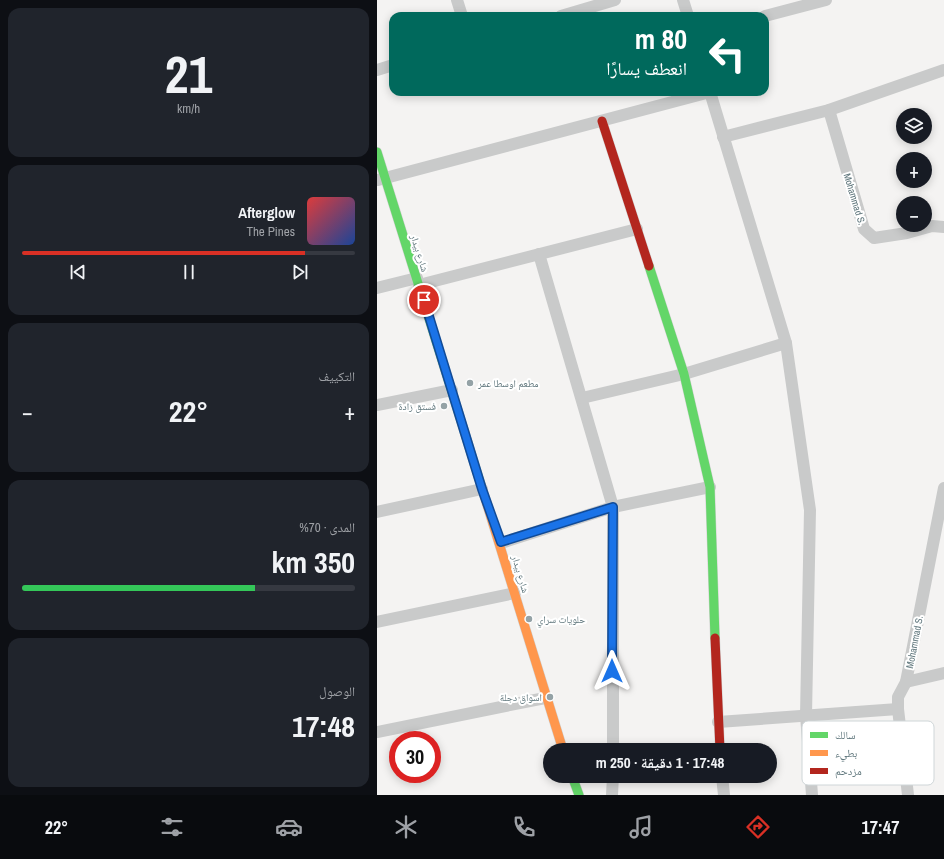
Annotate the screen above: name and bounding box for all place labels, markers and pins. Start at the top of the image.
pin [407,283,441,317]
place label: مطعم اوسطا عمر [477,377,539,391]
marker: مطعم اوسطا عمر [465,378,475,388]
place label: فستق زادة [398,400,436,413]
marker: فستق زادة [439,401,449,411]
place label: حلويات سراي [537,613,586,628]
marker: حلويات سراي [524,614,534,624]
place label: اسواق دجلة [500,691,542,704]
marker: اسواق دجلة [545,692,555,702]

